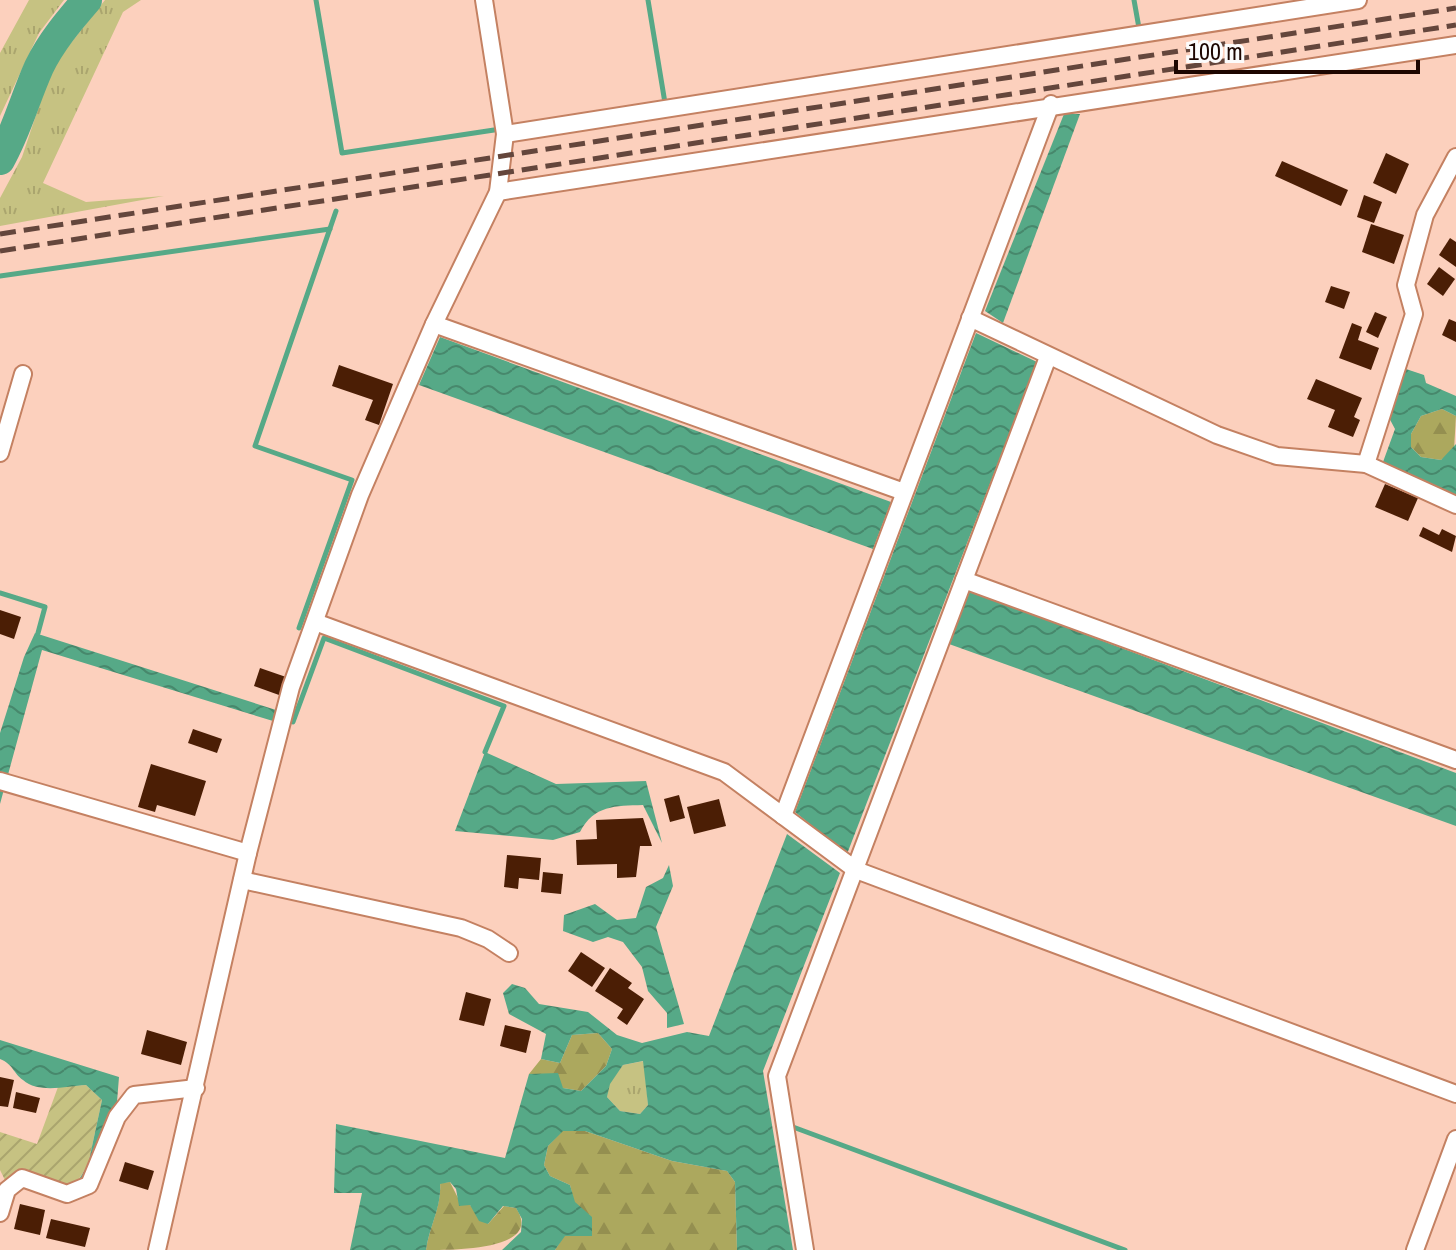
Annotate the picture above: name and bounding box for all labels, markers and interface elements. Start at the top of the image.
scale bar [1176,24,1418,74]
text: 100 m [1188,35,1243,67]

